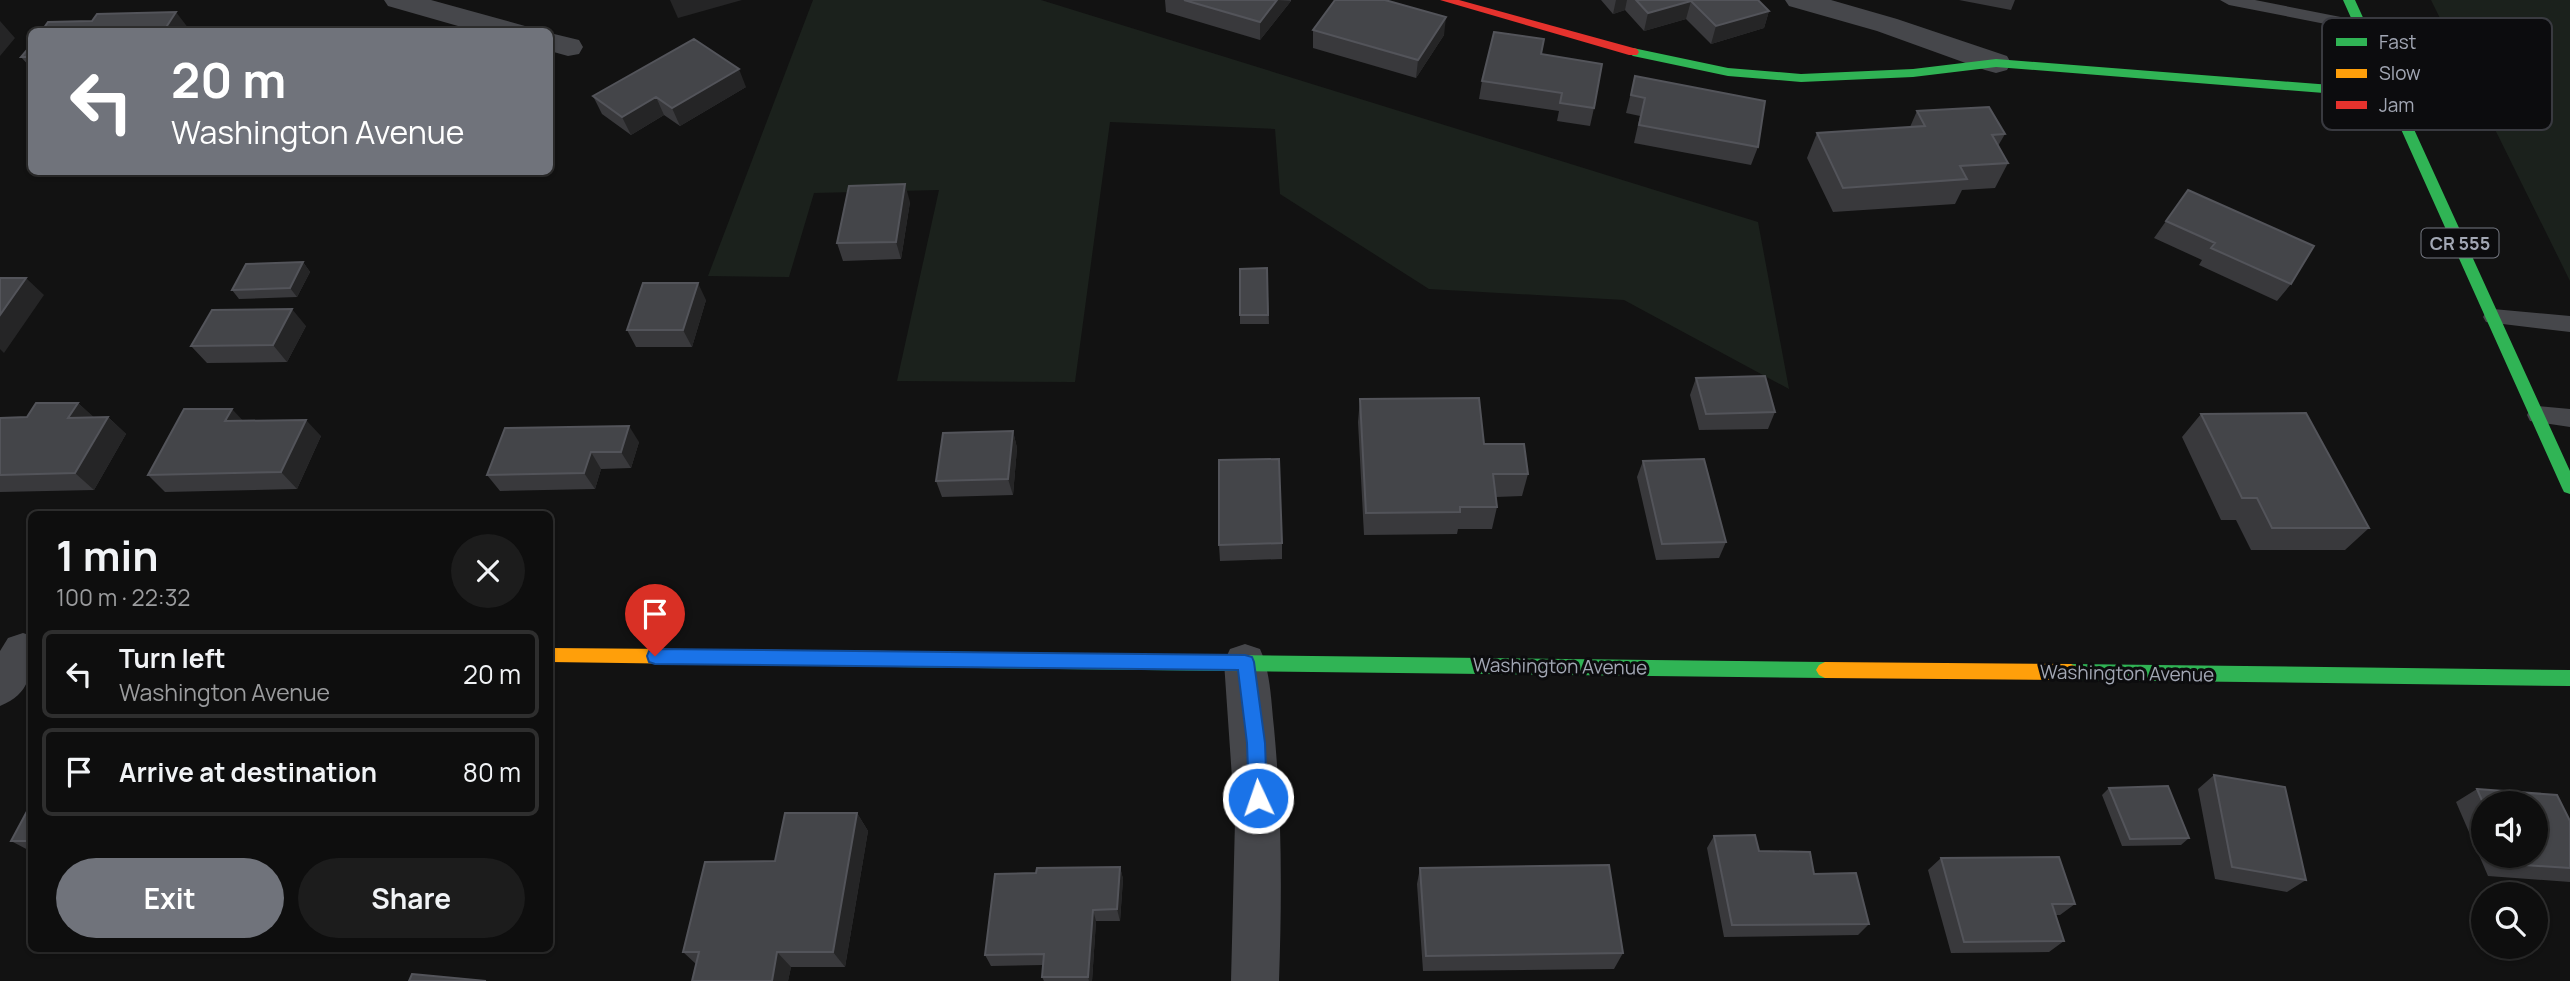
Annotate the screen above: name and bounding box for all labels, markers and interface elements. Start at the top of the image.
legend [2322,18,2552,130]
text: Fast [2379,29,2416,55]
text: 20 m [171,46,286,113]
icon: left [56,56,147,147]
text: Slow [2379,60,2421,86]
text: Jam [2379,92,2414,118]
text: Washington Avenue [171,110,465,154]
road number: CR 555 [2422,229,2498,258]
text: 1 min [56,526,159,584]
button: close [451,534,525,608]
text: 100 m · 22:32 [56,581,190,613]
pin [625,584,685,656]
icon: arrive [636,595,674,633]
text: Turn left [119,640,226,676]
street label: Washington Avenue [1473,651,1647,681]
icon: left [60,655,98,693]
text: 20 m [463,656,521,692]
street label: Washington Avenue [2040,658,2214,688]
text: Washington Avenue [119,676,330,708]
icon: arrive [60,753,98,791]
text: Arrive at destination [119,754,377,790]
text: 80 m [463,754,521,790]
position arrow [1221,761,1295,835]
map controls [2471,791,2548,959]
button: sound [2471,791,2548,868]
button: Exit [56,858,284,938]
button: Share [298,858,525,938]
button: search [2471,882,2548,959]

